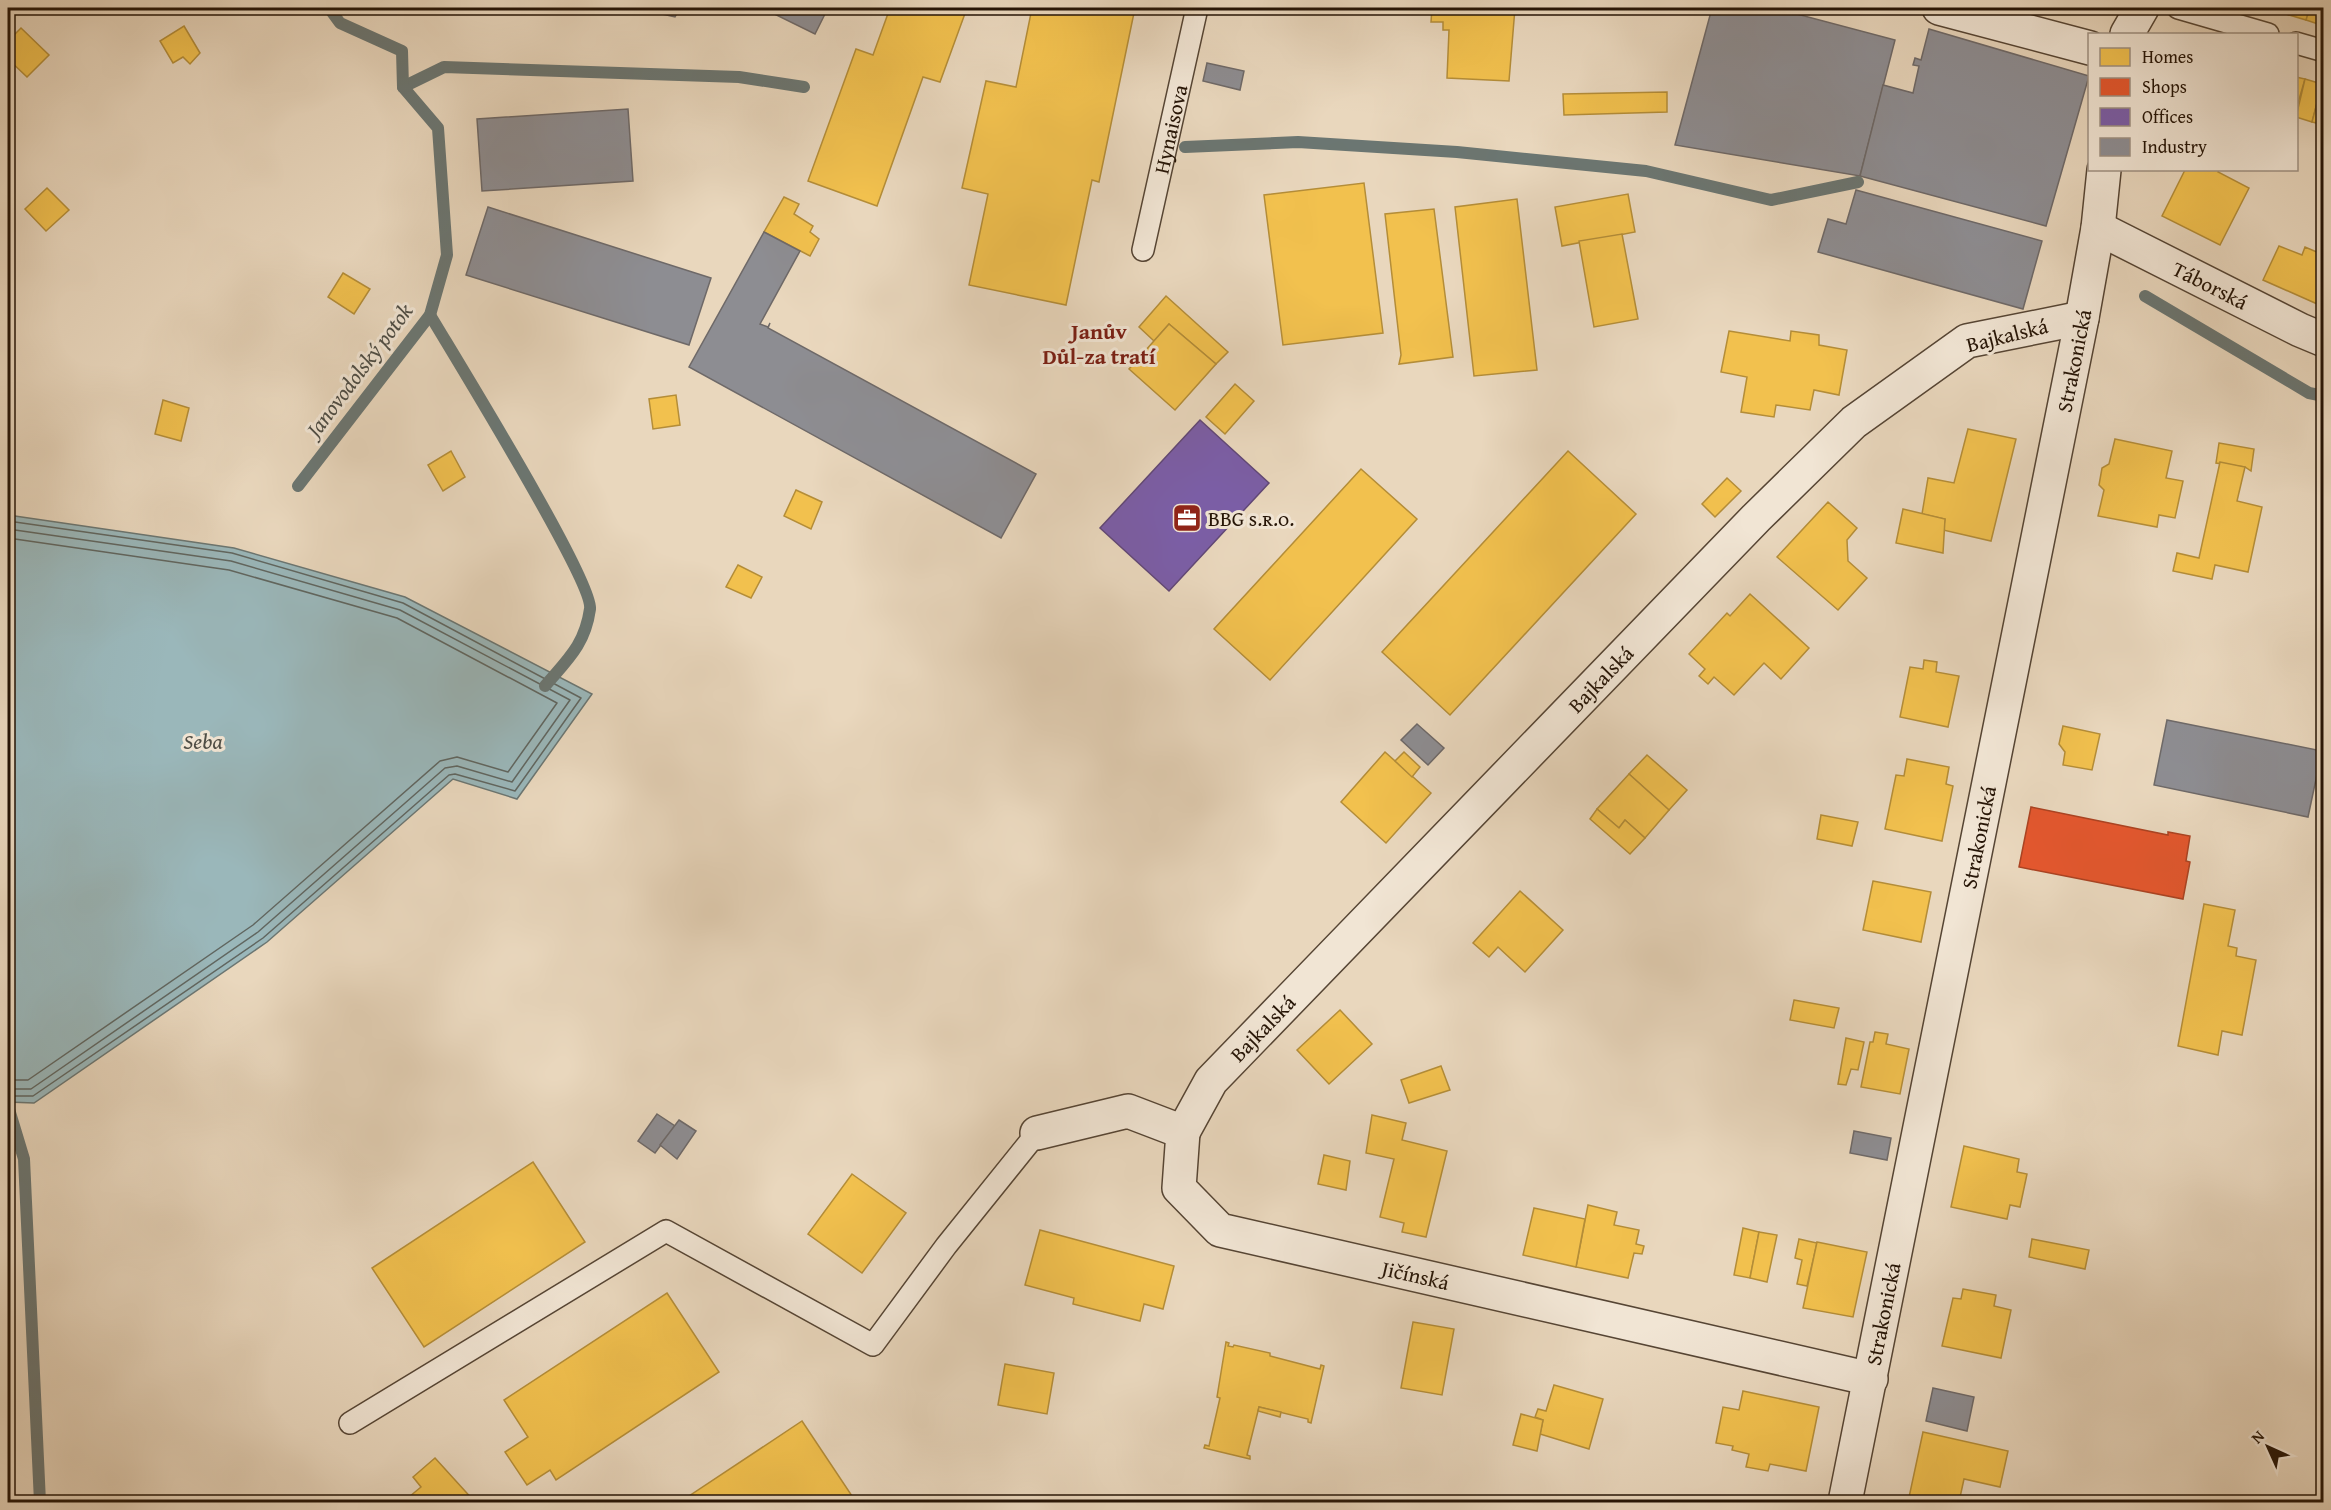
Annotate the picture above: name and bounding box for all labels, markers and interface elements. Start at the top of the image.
legend [2088,33,2298,171]
text: Homes [2142,43,2193,70]
text: Shops [2142,73,2187,100]
street label: Hynaisova [1145,81,1195,177]
text: Offices [2142,103,2193,130]
text: Industry [2142,133,2207,160]
street label: Táborská [2167,253,2254,317]
water label: Janovodolský potok [296,296,421,447]
street label: Strakonická [2048,307,2099,415]
street label: Bajkalská [1963,310,2051,360]
district label: Janův Důl-za tratí [1043,315,1157,372]
office icon: BBG s.ʀ.ᴏ. [1171,502,1203,534]
place label: BBG s.ʀ.ᴏ. [1208,503,1294,534]
street label: Bajkalská [1560,638,1640,719]
water label: Seba [183,725,223,757]
street label: Strakonická [1953,783,2004,891]
street label: Bajkalská [1222,987,1302,1069]
street label: Jičínská [1376,1251,1453,1298]
street label: Strakonická [1857,1259,1908,1368]
north arrow [2238,1417,2298,1477]
text: N [2245,1424,2270,1449]

